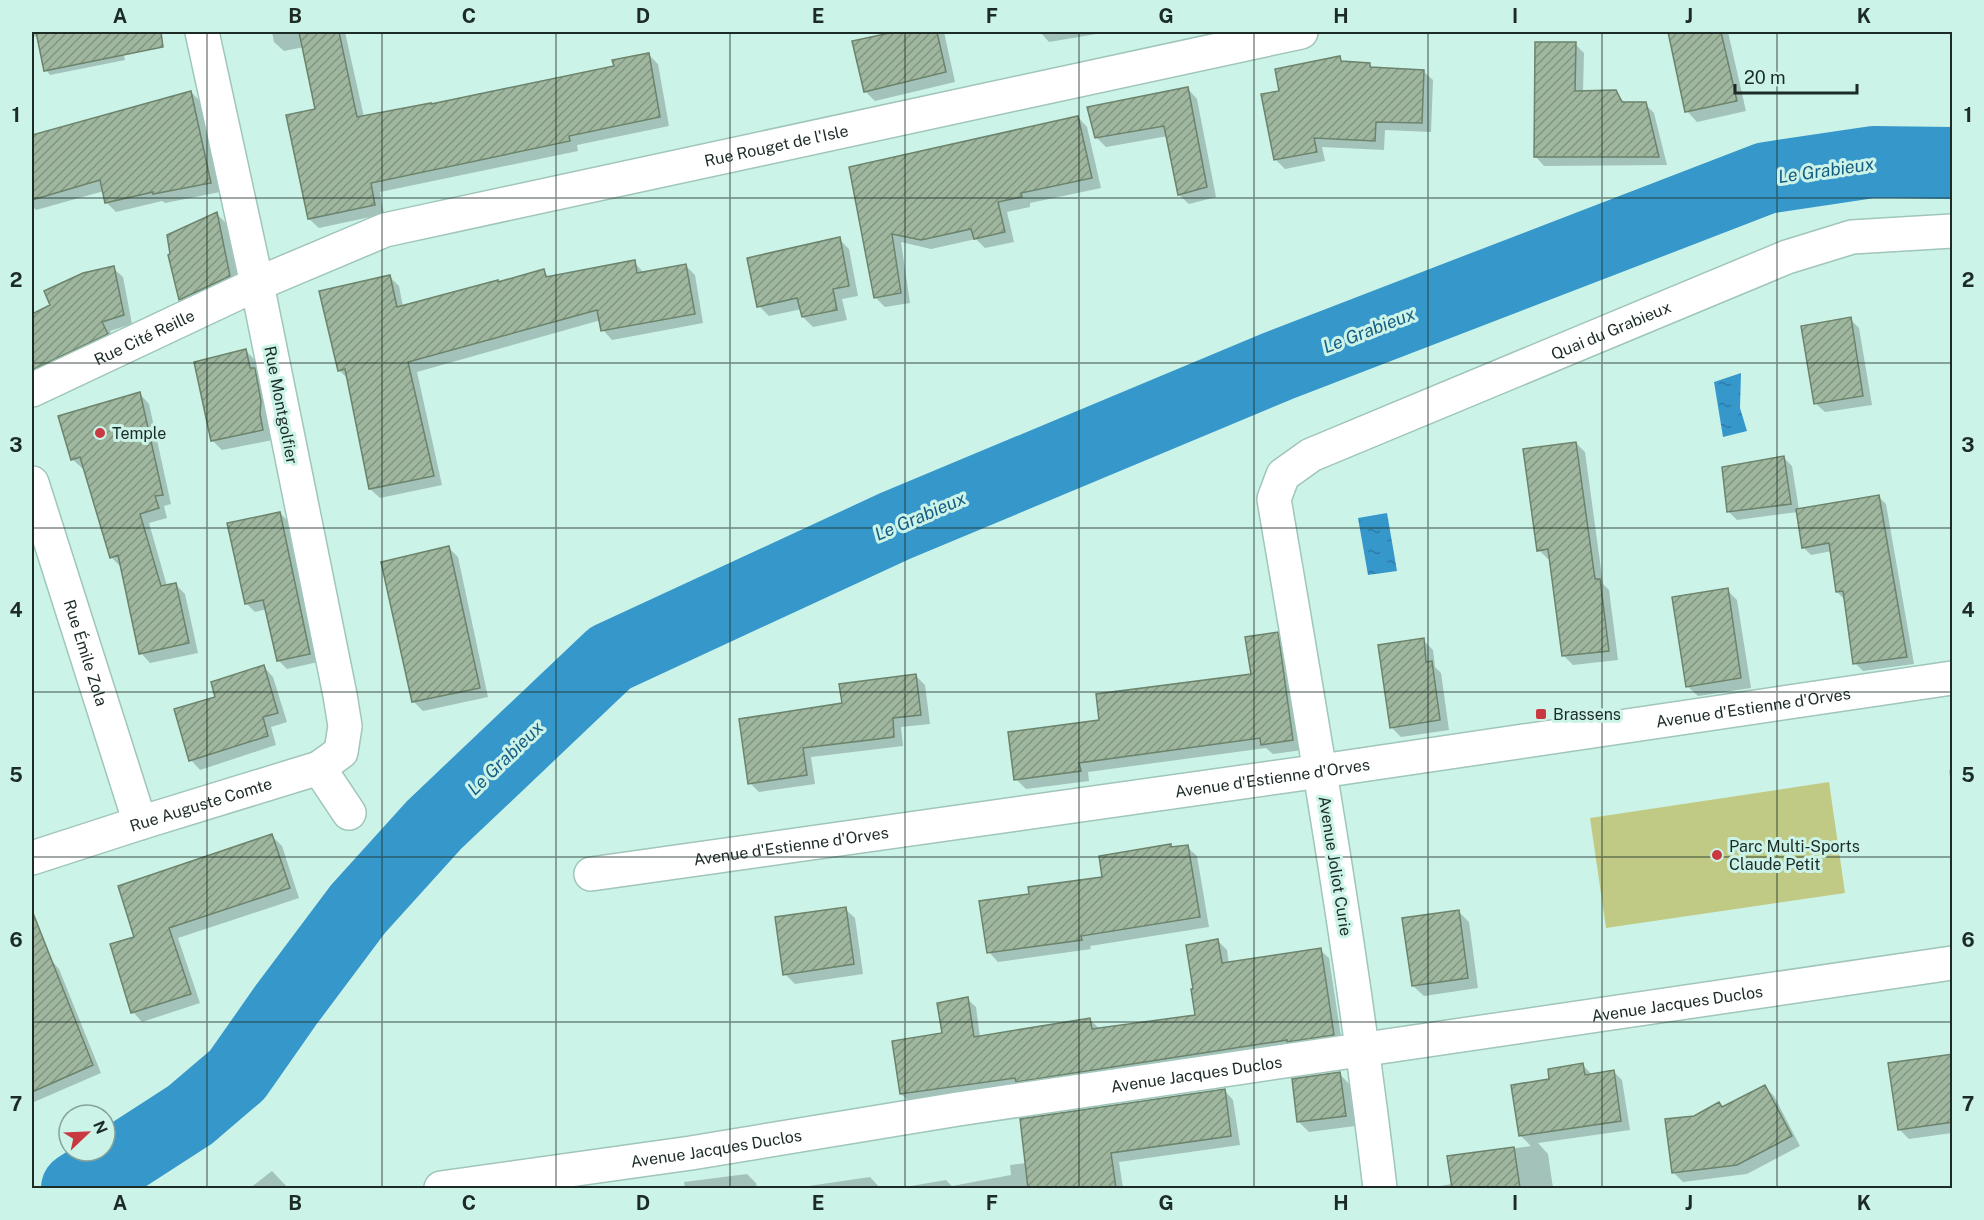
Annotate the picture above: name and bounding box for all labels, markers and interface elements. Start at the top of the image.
text: A [113,4,127,28]
text: B [288,4,302,28]
text: C [462,4,476,28]
text: D [636,4,650,28]
text: E [812,4,824,28]
text: F [986,4,998,28]
text: G [1158,4,1174,28]
text: H [1333,4,1349,28]
text: I [1512,4,1518,28]
text: J [1685,4,1693,28]
text: K [1857,4,1871,28]
scale bar [1735,57,1856,95]
text: 20 m [1744,67,1786,88]
text: 1 [12,103,20,127]
text: 1 [1964,103,1972,127]
street label: Rue Rouget de l'Isle [703,121,850,170]
water label: Le Grabieux [1777,153,1876,187]
text: 2 [10,268,22,292]
text: 2 [1962,268,1974,292]
street label: Quai du Grabieux [1548,297,1674,364]
water label: Le Grabieux [1320,303,1418,357]
street label: Rue Cité Reille [91,305,197,369]
street label: Rue Montgolfier [260,344,302,466]
place label: Temple [112,424,166,443]
marker: Temple [93,426,107,440]
text: 3 [9,433,23,457]
text: 3 [1961,433,1975,457]
water label: Le Grabieux [871,487,969,545]
street label: Rue Émile Zola [60,597,112,708]
text: 4 [9,598,23,622]
text: 4 [1961,598,1975,622]
street label: Avenue d'Estienne d'Orves [1654,684,1852,731]
place label: Brassens [1553,705,1621,724]
marker: Brassens [1534,707,1548,721]
water label: Le Grabieux [463,717,547,799]
street label: Avenue d'Estienne d'Orves [1174,754,1371,801]
text: 5 [9,763,23,787]
text: 5 [1961,763,1975,787]
street label: Rue Auguste Comte [127,774,274,835]
street label: Avenue Joliot Curie [1315,795,1355,937]
street label: Avenue d'Estienne d'Orves [692,823,890,869]
place label: Parc Multi-Sports Claude Petit [1729,837,1860,874]
marker: Parc Multi-Sports Claude Petit [1710,848,1724,862]
text: 6 [9,928,23,952]
text: 6 [1961,928,1975,952]
street label: Avenue Jacques Duclos [1590,981,1764,1025]
street label: Avenue Jacques Duclos [1110,1052,1283,1096]
text: 7 [10,1092,22,1116]
text: 7 [1962,1092,1974,1116]
north arrow [57,1103,117,1163]
text: N [89,1118,112,1137]
street label: Avenue Jacques Duclos [629,1125,803,1171]
text: A [113,1191,127,1215]
text: B [288,1191,302,1215]
text: C [462,1191,476,1215]
text: D [636,1191,650,1215]
text: E [812,1191,824,1215]
text: F [986,1191,998,1215]
text: G [1158,1191,1174,1215]
text: H [1333,1191,1349,1215]
text: I [1512,1191,1518,1215]
text: J [1685,1191,1693,1215]
text: K [1857,1191,1871,1215]

